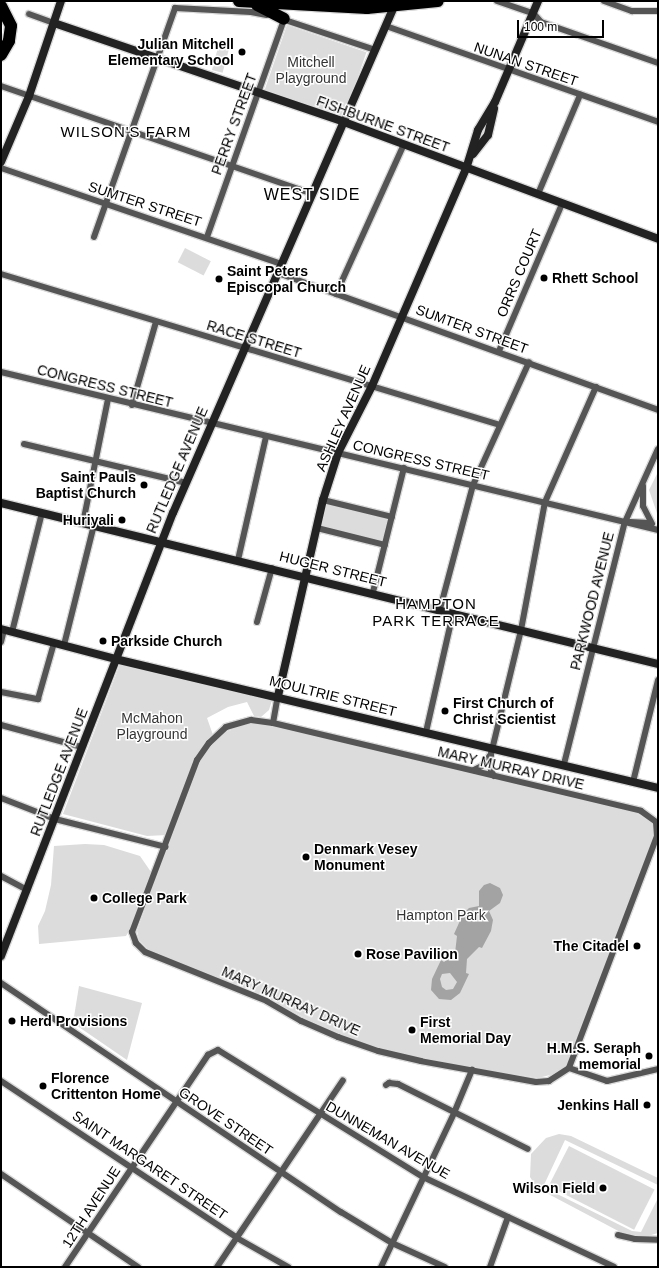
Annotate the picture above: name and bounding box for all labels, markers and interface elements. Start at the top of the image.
scale bar [519,12,606,38]
text: 100 m [524,20,557,34]
place label: Julian Mitchell Elementary School [108,36,234,68]
street label: NUNAN STREET [472,38,580,90]
marker: Julian Mitchell Elementary School [237,47,247,57]
park label: Mitchell Playground [276,54,346,86]
street label: PERRY STREET [208,71,260,177]
street label: FISHBURNE STREET [314,92,452,156]
district label: WILSON'S FARM [61,123,191,141]
street label: SUMTER STREET [86,178,204,230]
district label: WEST SIDE [263,185,361,205]
street label: ORRS COURT [493,227,545,319]
place label: Saint Peters Episcopal Church [227,263,346,296]
place label: Rhett School [552,270,638,286]
marker: Rhett School [539,273,549,283]
marker: Saint Peters Episcopal Church [214,274,224,284]
street label: SUMTER STREET [414,301,530,357]
street label: RACE STREET [205,317,303,361]
street label: CONGRESS STREET [35,361,175,411]
street label: ASHLEY AVENUE [312,362,374,474]
street label: RUTLEDGE AVENUE [143,404,211,536]
street label: CONGRESS STREET [351,436,491,484]
place label: Saint Pauls Baptist Church [36,469,136,502]
marker: Saint Pauls Baptist Church [139,480,149,490]
place label: Huriyali [63,512,114,528]
marker: Huriyali [117,515,127,525]
street label: PARKWOOD AVENUE [567,530,617,672]
street label: HUGER STREET [278,548,388,590]
district label: HAMPTON PARK TERRACE [372,594,500,629]
place label: Parkside Church [111,633,222,649]
marker: Parkside Church [98,636,108,646]
street label: MOULTRIE STREET [268,672,398,720]
place label: First Church of Christ Scientist [453,695,556,728]
street label: RUTLEDGE AVENUE [27,705,91,839]
marker: First Church of Christ Scientist [440,706,450,716]
park label: McMahon Playground [117,710,187,742]
street label: MARY MURRAY DRIVE [436,743,586,793]
place label: Denmark Vesey Monument [314,841,418,874]
marker: Denmark Vesey Monument [301,852,311,862]
place label: College Park [102,890,187,906]
marker: College Park [89,893,99,903]
park label: Hampton Park [396,907,486,923]
place label: The Citadel [554,938,629,954]
marker: The Citadel [632,941,642,951]
place label: Rose Pavilion [366,946,458,962]
marker: Rose Pavilion [353,949,363,959]
street label: MARY MURRAY DRIVE [219,963,363,1039]
place label: Herd Provisions [20,1013,127,1029]
place label: First Memorial Day [420,1014,511,1046]
marker: Herd Provisions [7,1016,17,1026]
marker: First Memorial Day [407,1025,417,1035]
place label: H.M.S. Seraph memorial [547,1040,641,1072]
marker: H.M.S. Seraph memorial [644,1051,654,1061]
place label: Florence Crittenton Home [51,1070,161,1102]
marker: Florence Crittenton Home [38,1081,48,1091]
street label: GROVE STREET [176,1083,276,1159]
street label: DUNNEMAN AVENUE [323,1097,453,1183]
place label: Jenkins Hall [557,1097,639,1113]
marker: Jenkins Hall [642,1100,652,1110]
street label: SAINT MARGARET STREET [69,1107,231,1223]
street label: 12TH AVENUE [58,1163,124,1251]
place label: Wilson Field [513,1180,595,1196]
marker: Wilson Field [598,1183,608,1193]

